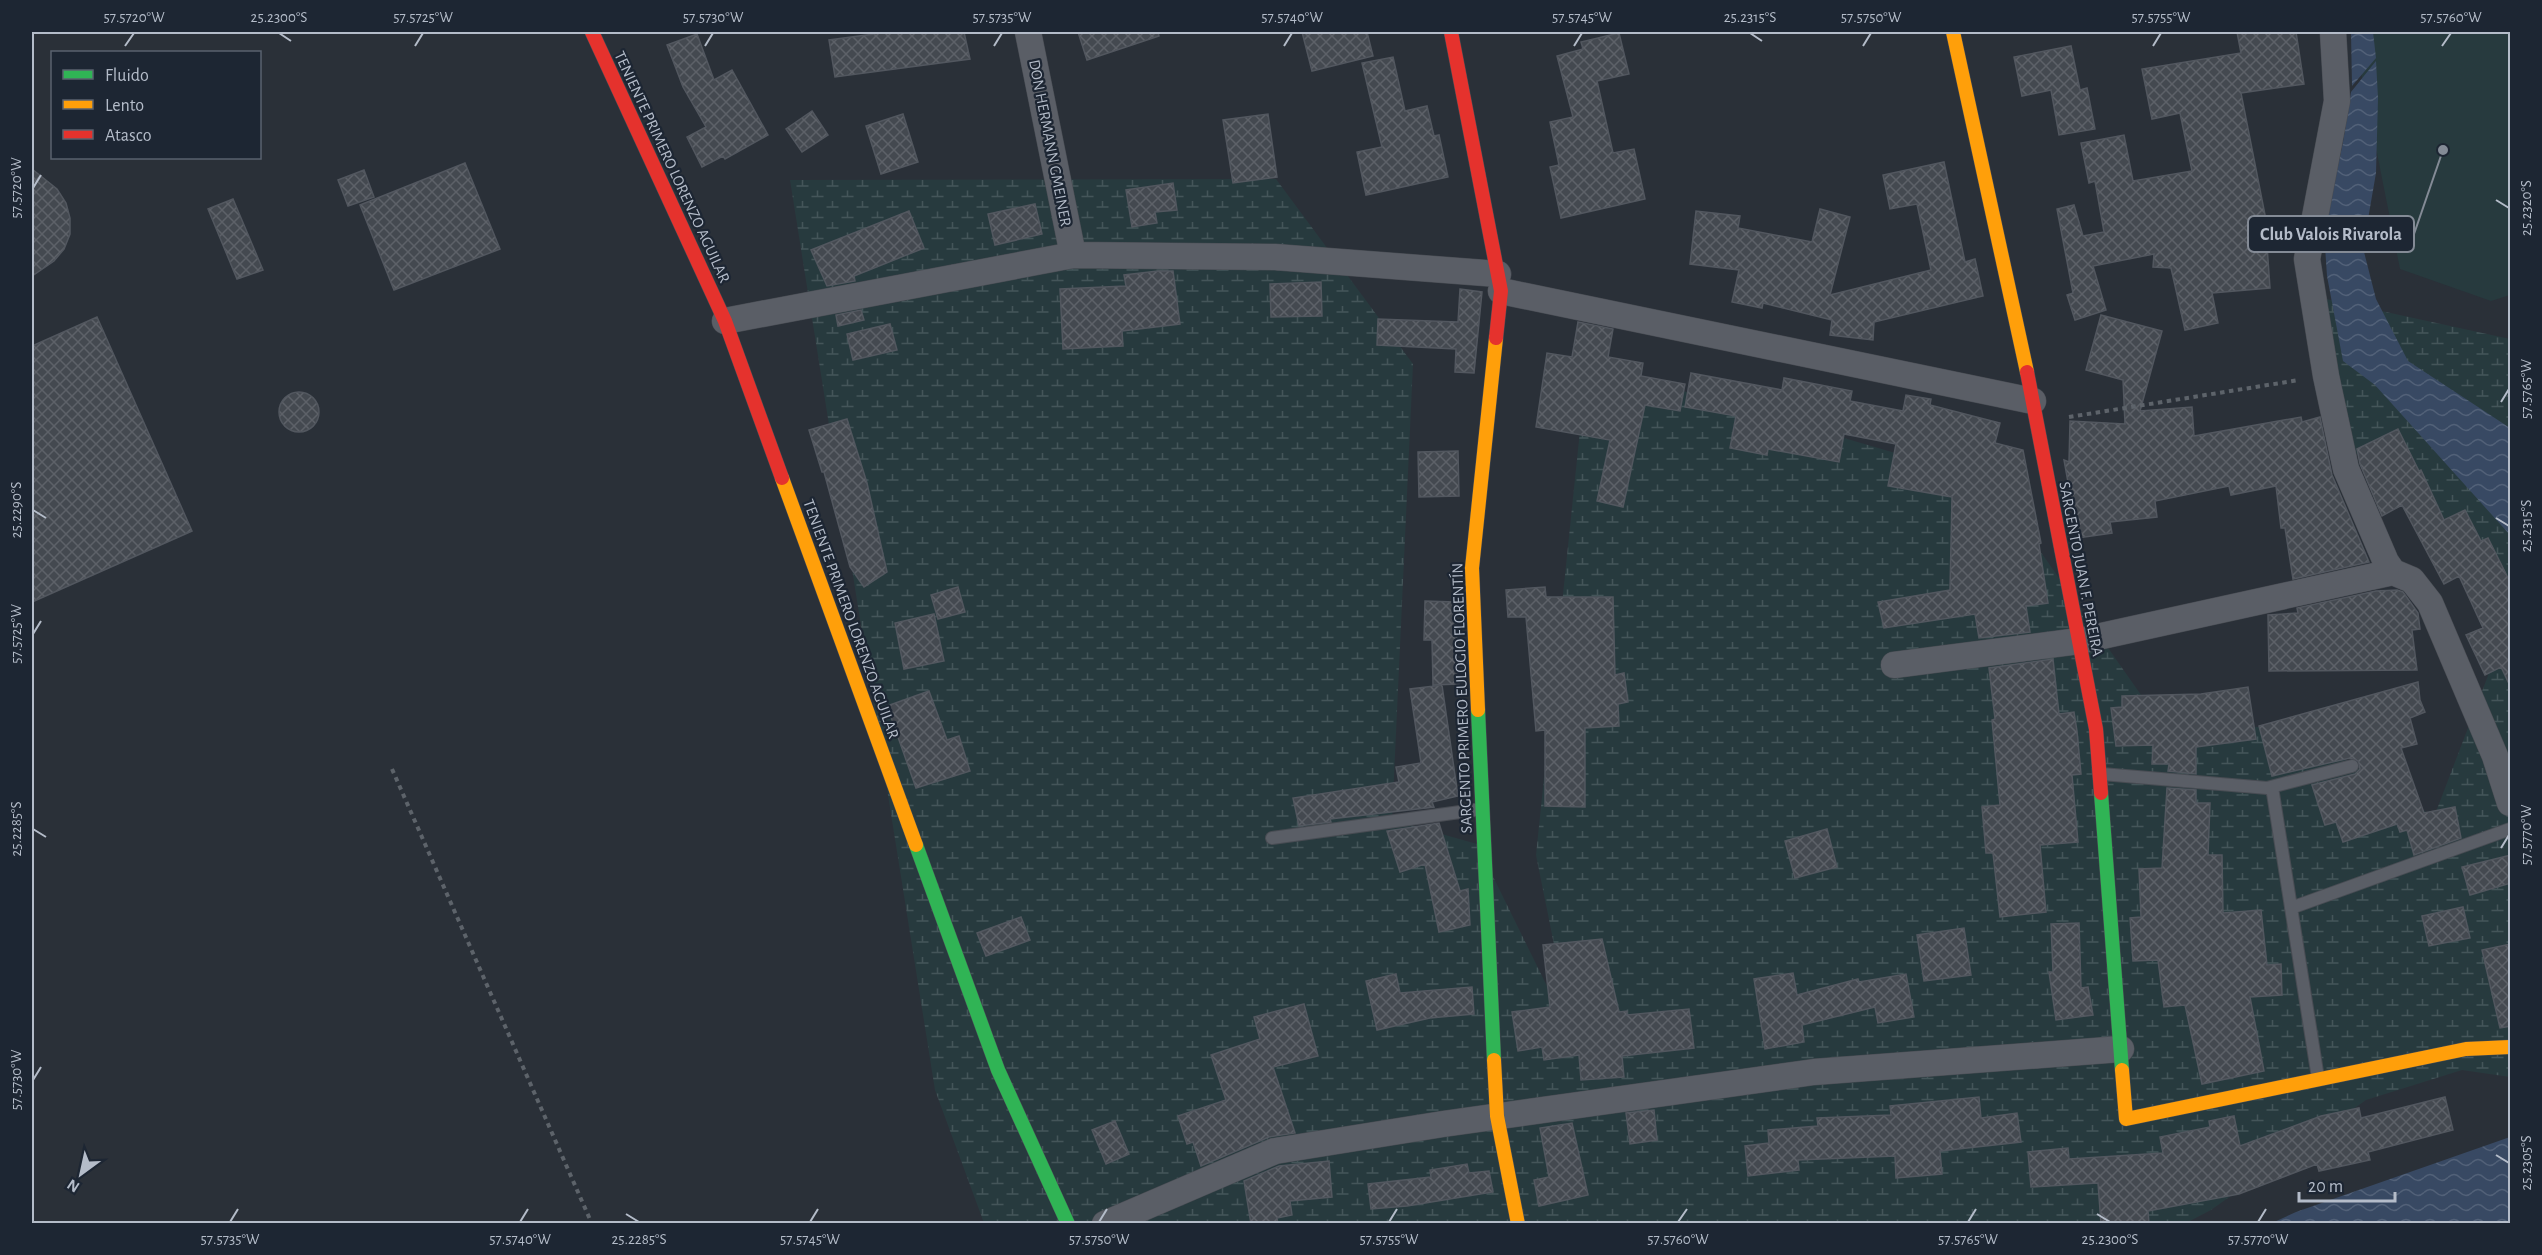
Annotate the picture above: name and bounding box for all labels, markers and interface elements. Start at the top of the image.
text: 57.5720°W [103,10,165,25]
text: 25.2300°S [251,10,307,25]
text: 57.5725°W [393,10,453,25]
text: 57.5730°W [683,10,744,25]
text: 57.5735°W [973,10,1032,25]
text: 57.5740°W [1261,10,1323,25]
text: 57.5745°W [1552,10,1613,25]
text: 25.2315°S [1724,10,1776,25]
text: 57.5750°W [1841,10,1902,25]
text: 57.5755°W [2131,10,2191,25]
text: 57.5760°W [2420,10,2482,25]
street label: TENIENTE PRIMERO LORENZO AGUILAR [611,49,733,285]
legend [51,51,261,159]
street label: DON HERMANN GMEINER [1026,58,1074,228]
text: Fluido [105,67,149,85]
text: Lento [105,97,144,115]
text: Atasco [105,127,152,145]
text: 57.5720°W [9,157,24,219]
text: 25.2320°S [2519,180,2534,236]
callout: Club Valois Rivarola [2248,216,2414,252]
text: Club Valois Rivarola [2260,226,2402,244]
text: 57.5765°W [2519,358,2534,419]
street label: SARGENTO JUAN F. PEREIRA [2056,480,2106,658]
text: 25.2290°S [9,482,24,538]
street label: TENIENTE PRIMERO LORENZO AGUILAR [800,497,902,741]
text: 25.2315°S [2519,500,2534,552]
street label: SARGENTO PRIMERO EULOGIO FLORENTÍN [1447,562,1475,834]
text: 57.5725°W [9,604,24,664]
text: 25.2285°S [9,801,24,857]
text: 57.5770°W [2519,804,2534,865]
text: 57.5730°W [9,1049,24,1110]
text: 25.2305°S [2519,1135,2534,1191]
north arrow [51,1144,111,1204]
scale bar [2299,1165,2395,1203]
text: N [64,1176,82,1195]
text: 20 m [2308,1178,2343,1196]
text: 57.5735°W [201,1232,260,1247]
text: 57.5740°W [489,1232,551,1247]
text: 25.2285°S [611,1232,667,1247]
text: 57.5745°W [780,1232,841,1247]
text: 57.5750°W [1069,1232,1130,1247]
text: 57.5755°W [1359,1232,1419,1247]
text: 57.5760°W [1647,1232,1709,1247]
text: 57.5765°W [1938,1232,1999,1247]
text: 25.2300°S [2082,1232,2138,1247]
text: 57.5770°W [2228,1232,2289,1247]

